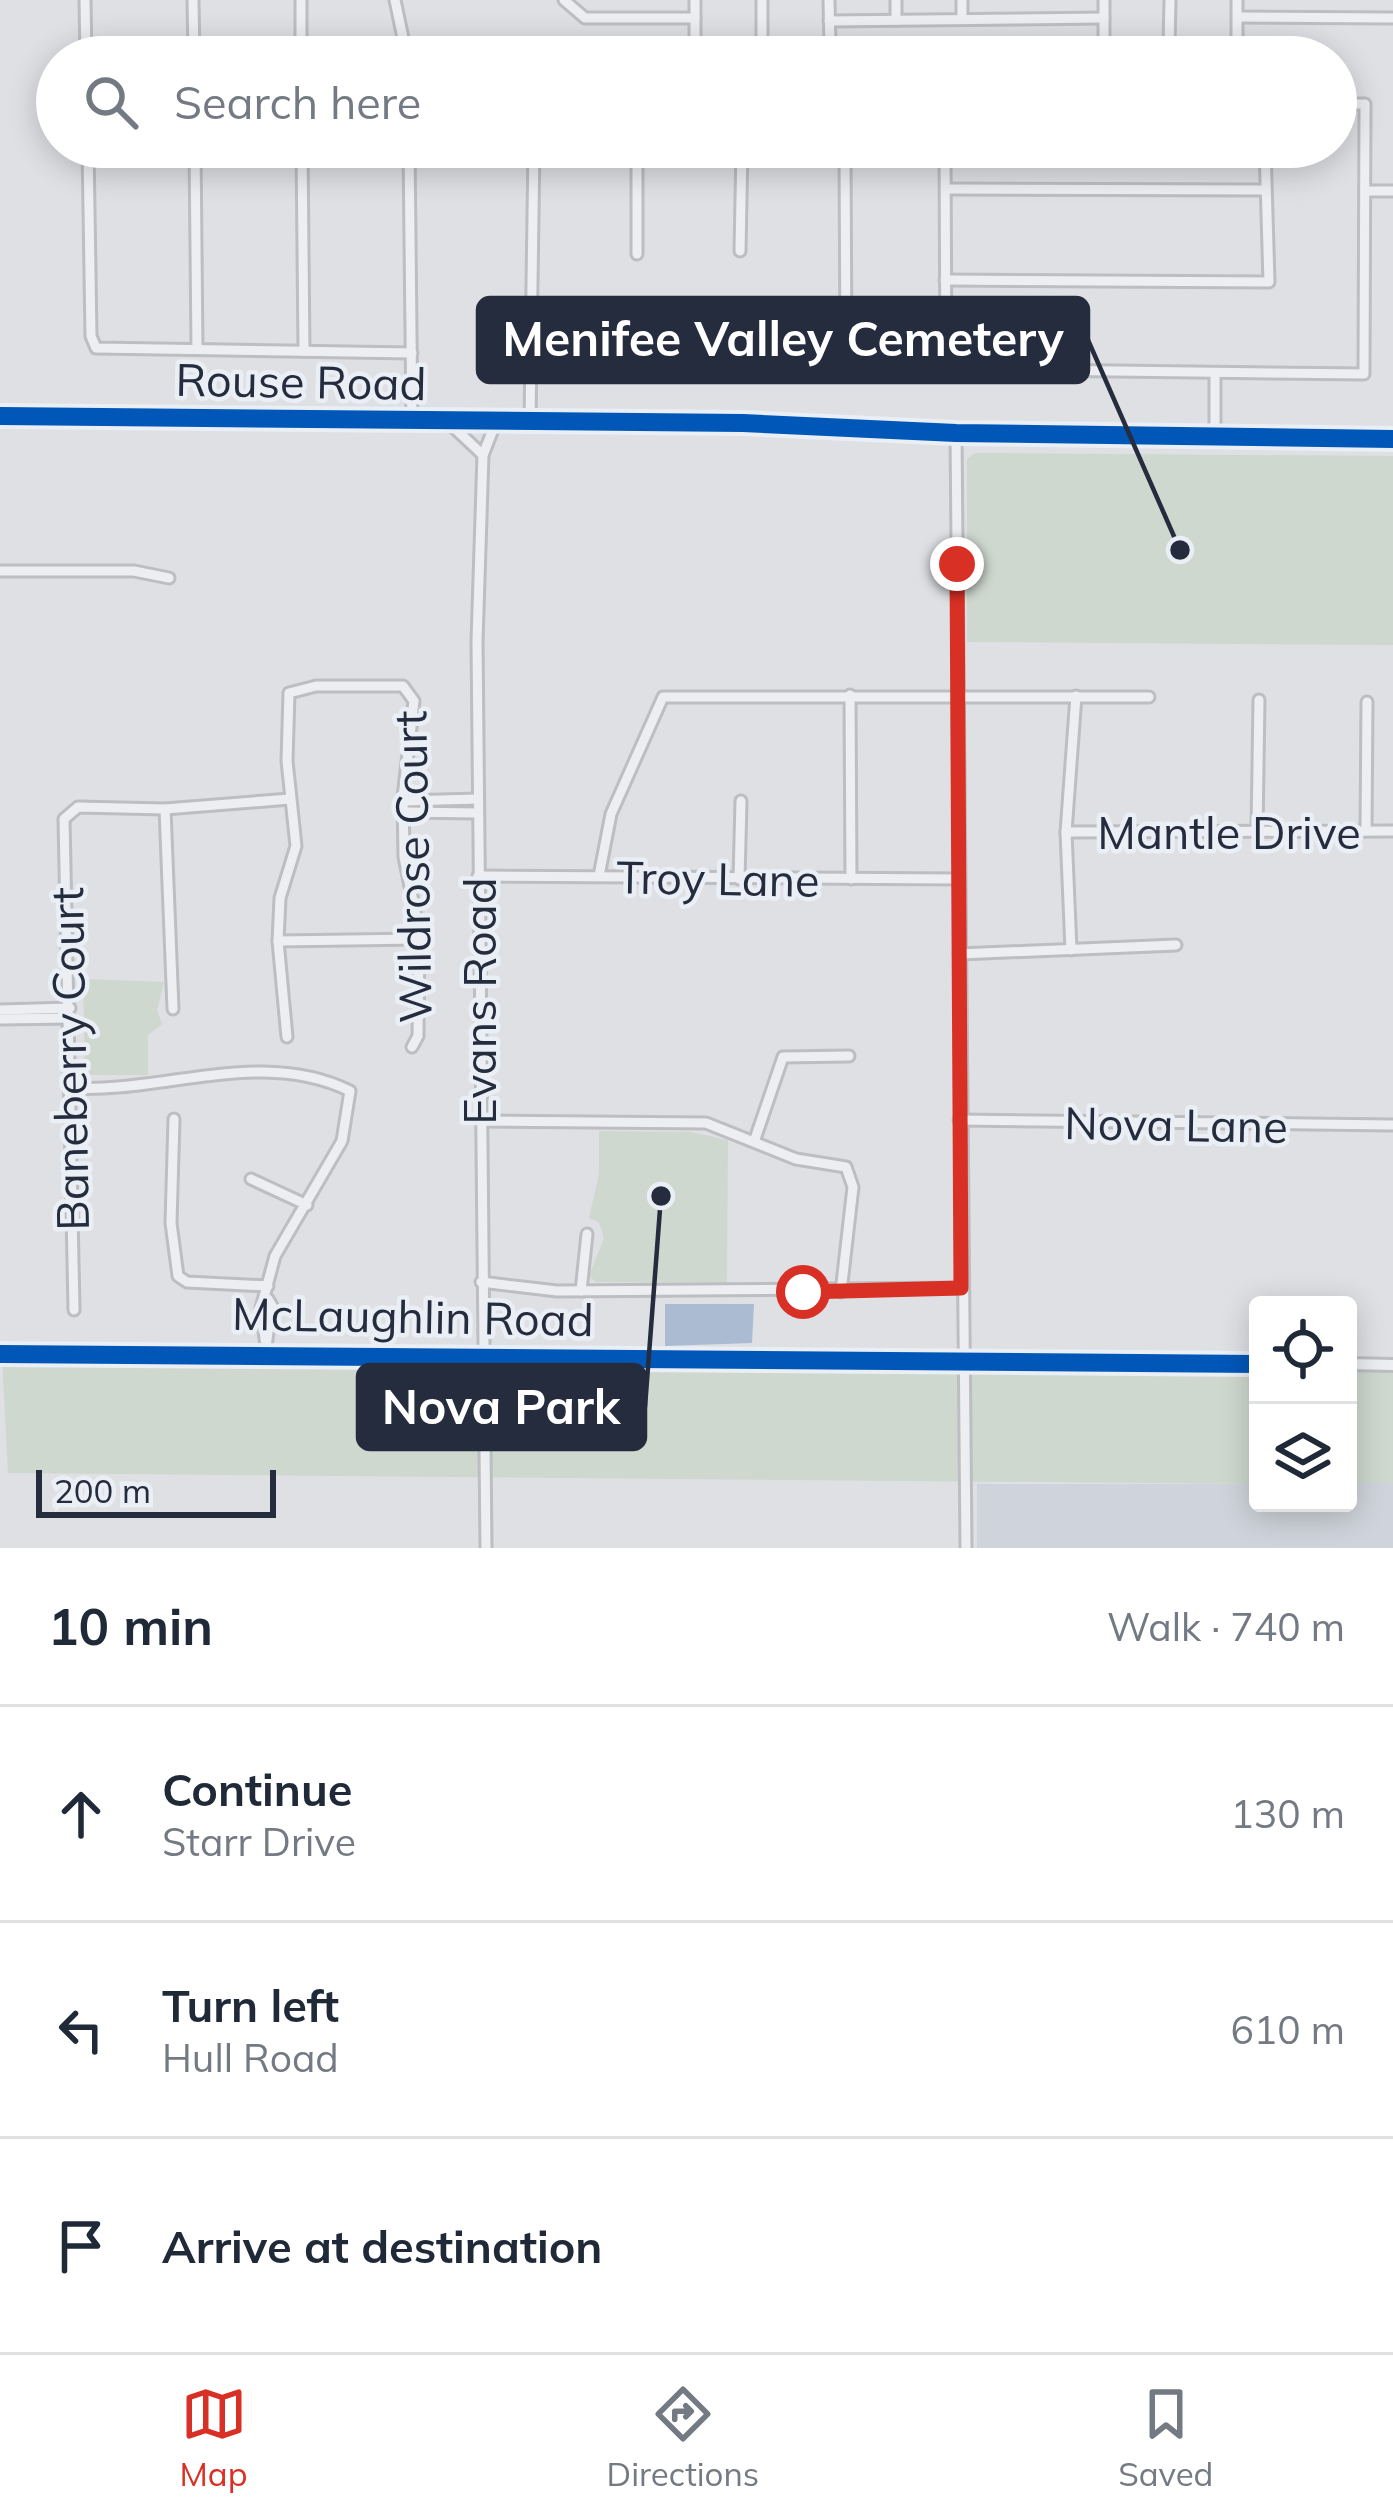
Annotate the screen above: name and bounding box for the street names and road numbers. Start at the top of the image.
street label: Rouse Road [175,351,427,411]
street label: Wildrose Court [381,710,443,1024]
street label: Mantle Drive [1097,804,1361,860]
street label: Troy Lane [616,848,820,908]
street label: Evans Road [451,877,507,1125]
street label: Baneberry Court [38,887,100,1231]
street label: Nova Lane [1064,1094,1288,1154]
street label: McLaughlin Road [232,1285,594,1347]

